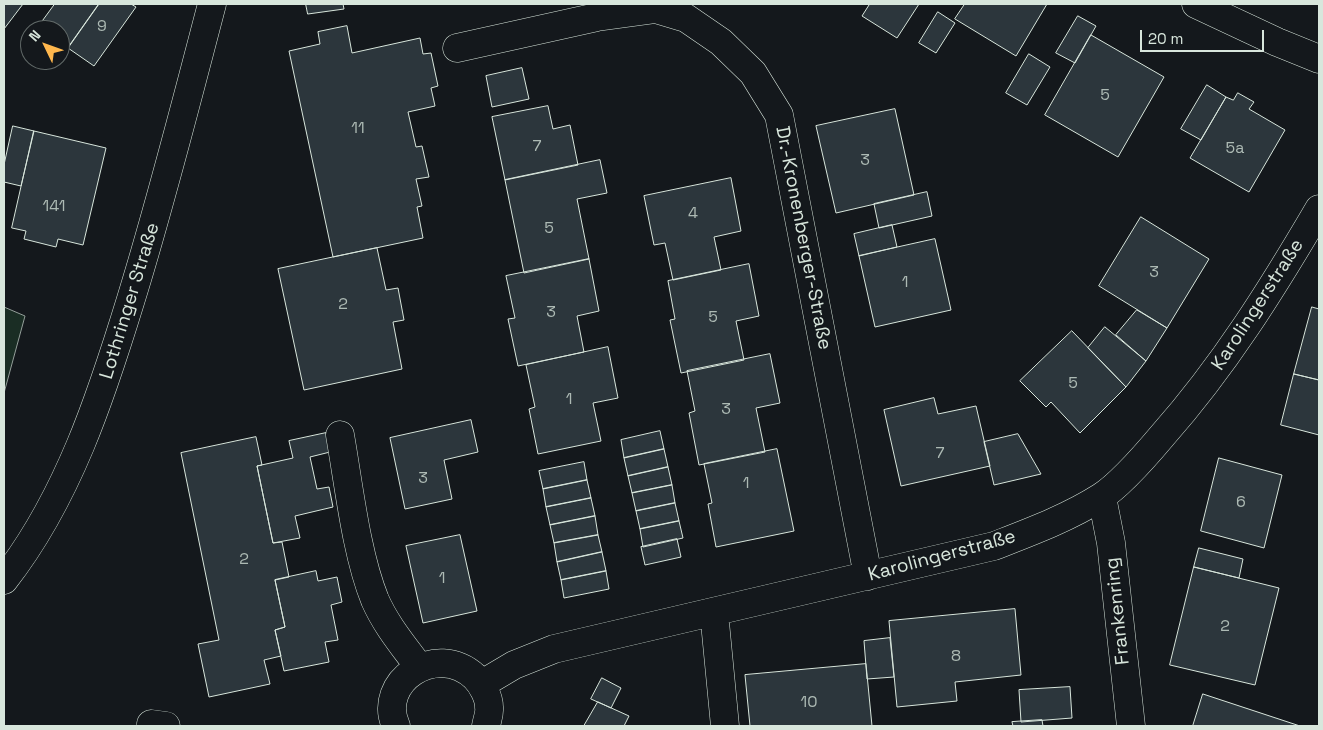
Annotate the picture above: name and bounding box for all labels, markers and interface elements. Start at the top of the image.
house number: 9 [97,17,107,37]
north arrow [20,20,70,70]
scale bar [1143,20,1267,52]
text: N [25,26,44,45]
text: 20 m [1148,29,1183,48]
house number: 5 [1100,86,1110,106]
house number: 11 [351,119,365,139]
street label: Dr.-Kronenberger-Straße [770,124,836,352]
house number: 7 [532,137,542,157]
house number: 5a [1226,139,1244,159]
house number: 3 [860,151,870,171]
house number: 141 [43,197,65,217]
house number: 4 [688,204,698,224]
house number: 5 [544,219,554,239]
street label: Lothringer Straße [95,220,165,382]
street label: Karolingerstraße [1207,235,1309,375]
house number: 3 [1149,263,1159,283]
house number: 1 [902,273,908,293]
house number: 2 [338,295,348,315]
house number: 3 [546,303,556,323]
house number: 5 [708,308,718,328]
house number: 5 [1068,374,1078,394]
house number: 1 [566,390,572,410]
house number: 3 [721,400,731,420]
house number: 7 [935,444,945,464]
house number: 3 [418,469,428,489]
house number: 1 [743,474,749,494]
house number: 6 [1236,493,1246,513]
street label: Karolingerstraße [866,525,1018,587]
house number: 2 [239,550,249,570]
street label: Frankenring [1101,556,1135,666]
house number: 1 [439,569,445,589]
house number: 2 [1220,617,1230,637]
house number: 8 [951,647,961,667]
house number: 10 [801,693,817,713]

